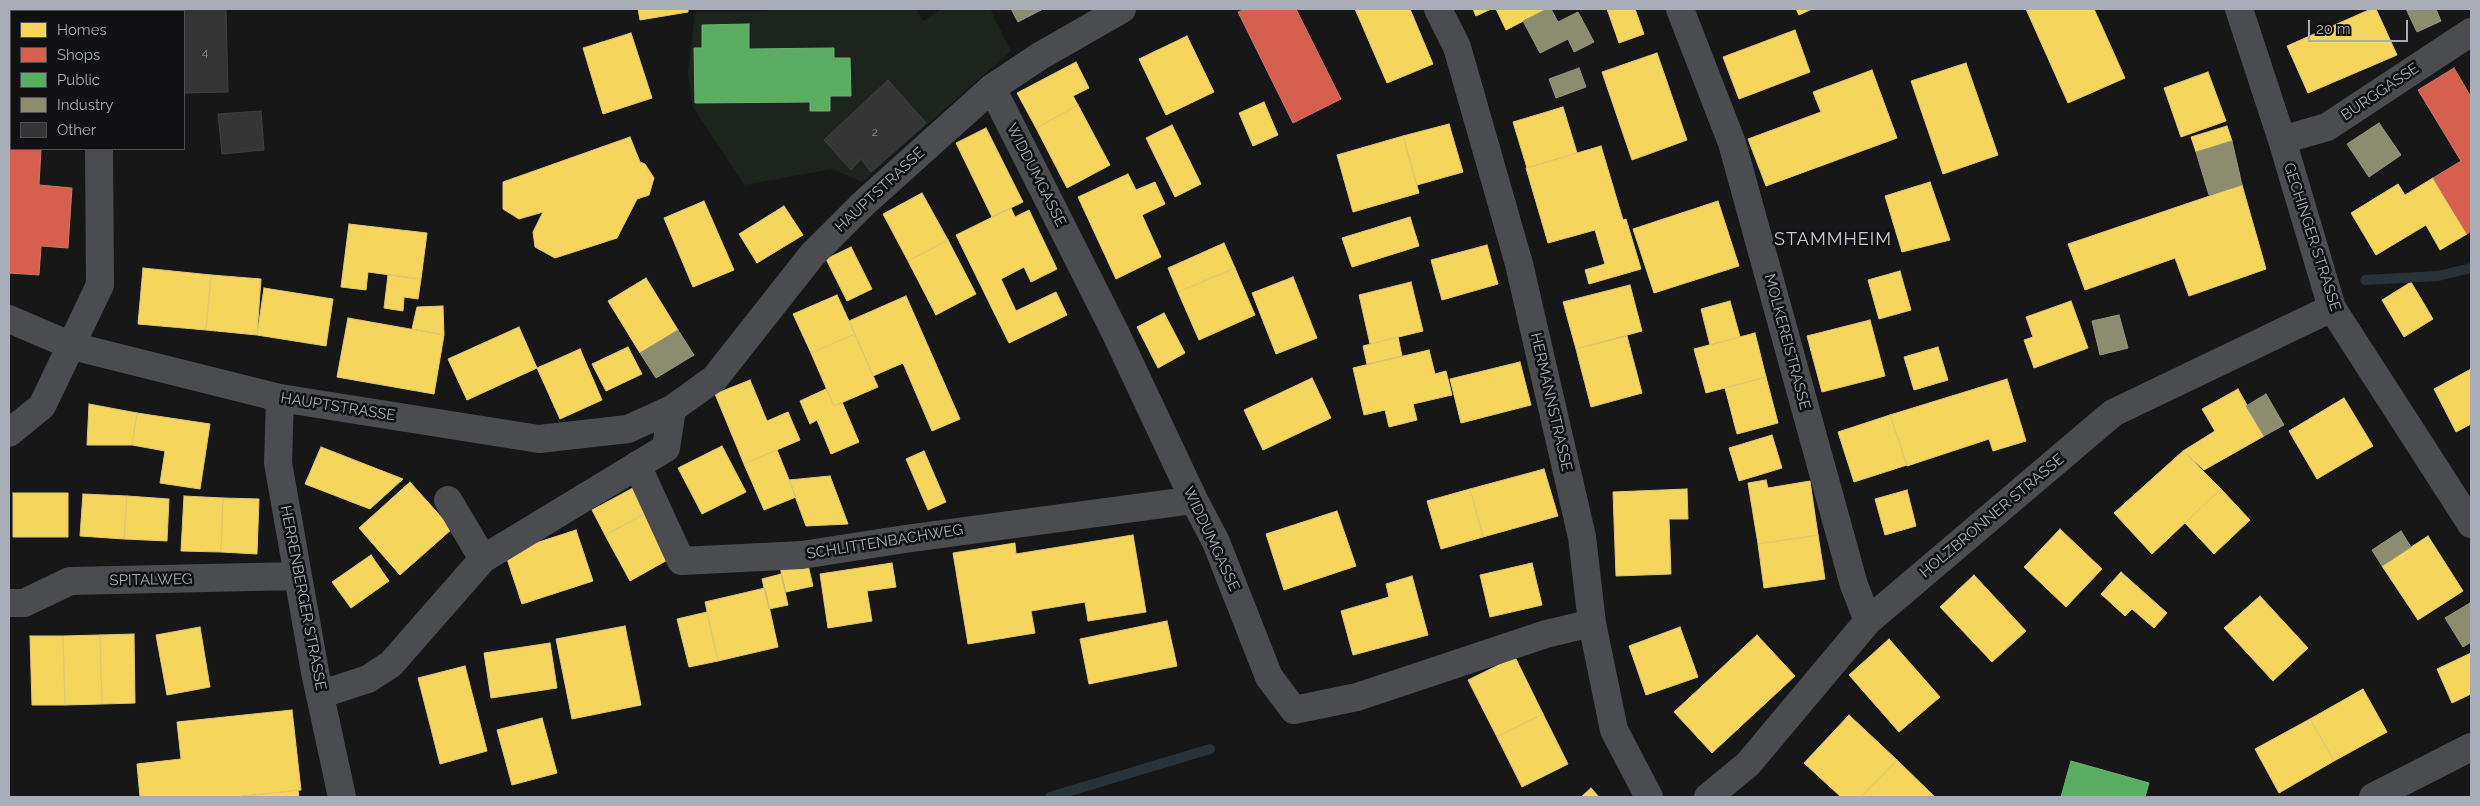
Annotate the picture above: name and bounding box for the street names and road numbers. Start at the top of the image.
street label: BURGGASSE [2338,59,2422,125]
street label: WIDDUMGASSE [1002,120,1070,230]
street label: HAUPTSTRASSE [831,144,929,236]
street label: GECHINGER STRASSE [2279,160,2345,314]
street label: MOLKEREISTRASSE [1760,272,1814,412]
street label: HERMANNSTRASSE [1526,331,1576,473]
street label: HAUPTSTRASSE [279,389,397,425]
street label: HOLZBRONNER STRASSE [1916,450,2068,582]
street label: WIDDUMGASSE [1179,484,1243,594]
street label: HERRENBERGER STRASSE [276,504,330,692]
street label: SCHLITTENBACHWEG [805,521,965,563]
street label: SPITALWEG [109,570,193,590]

